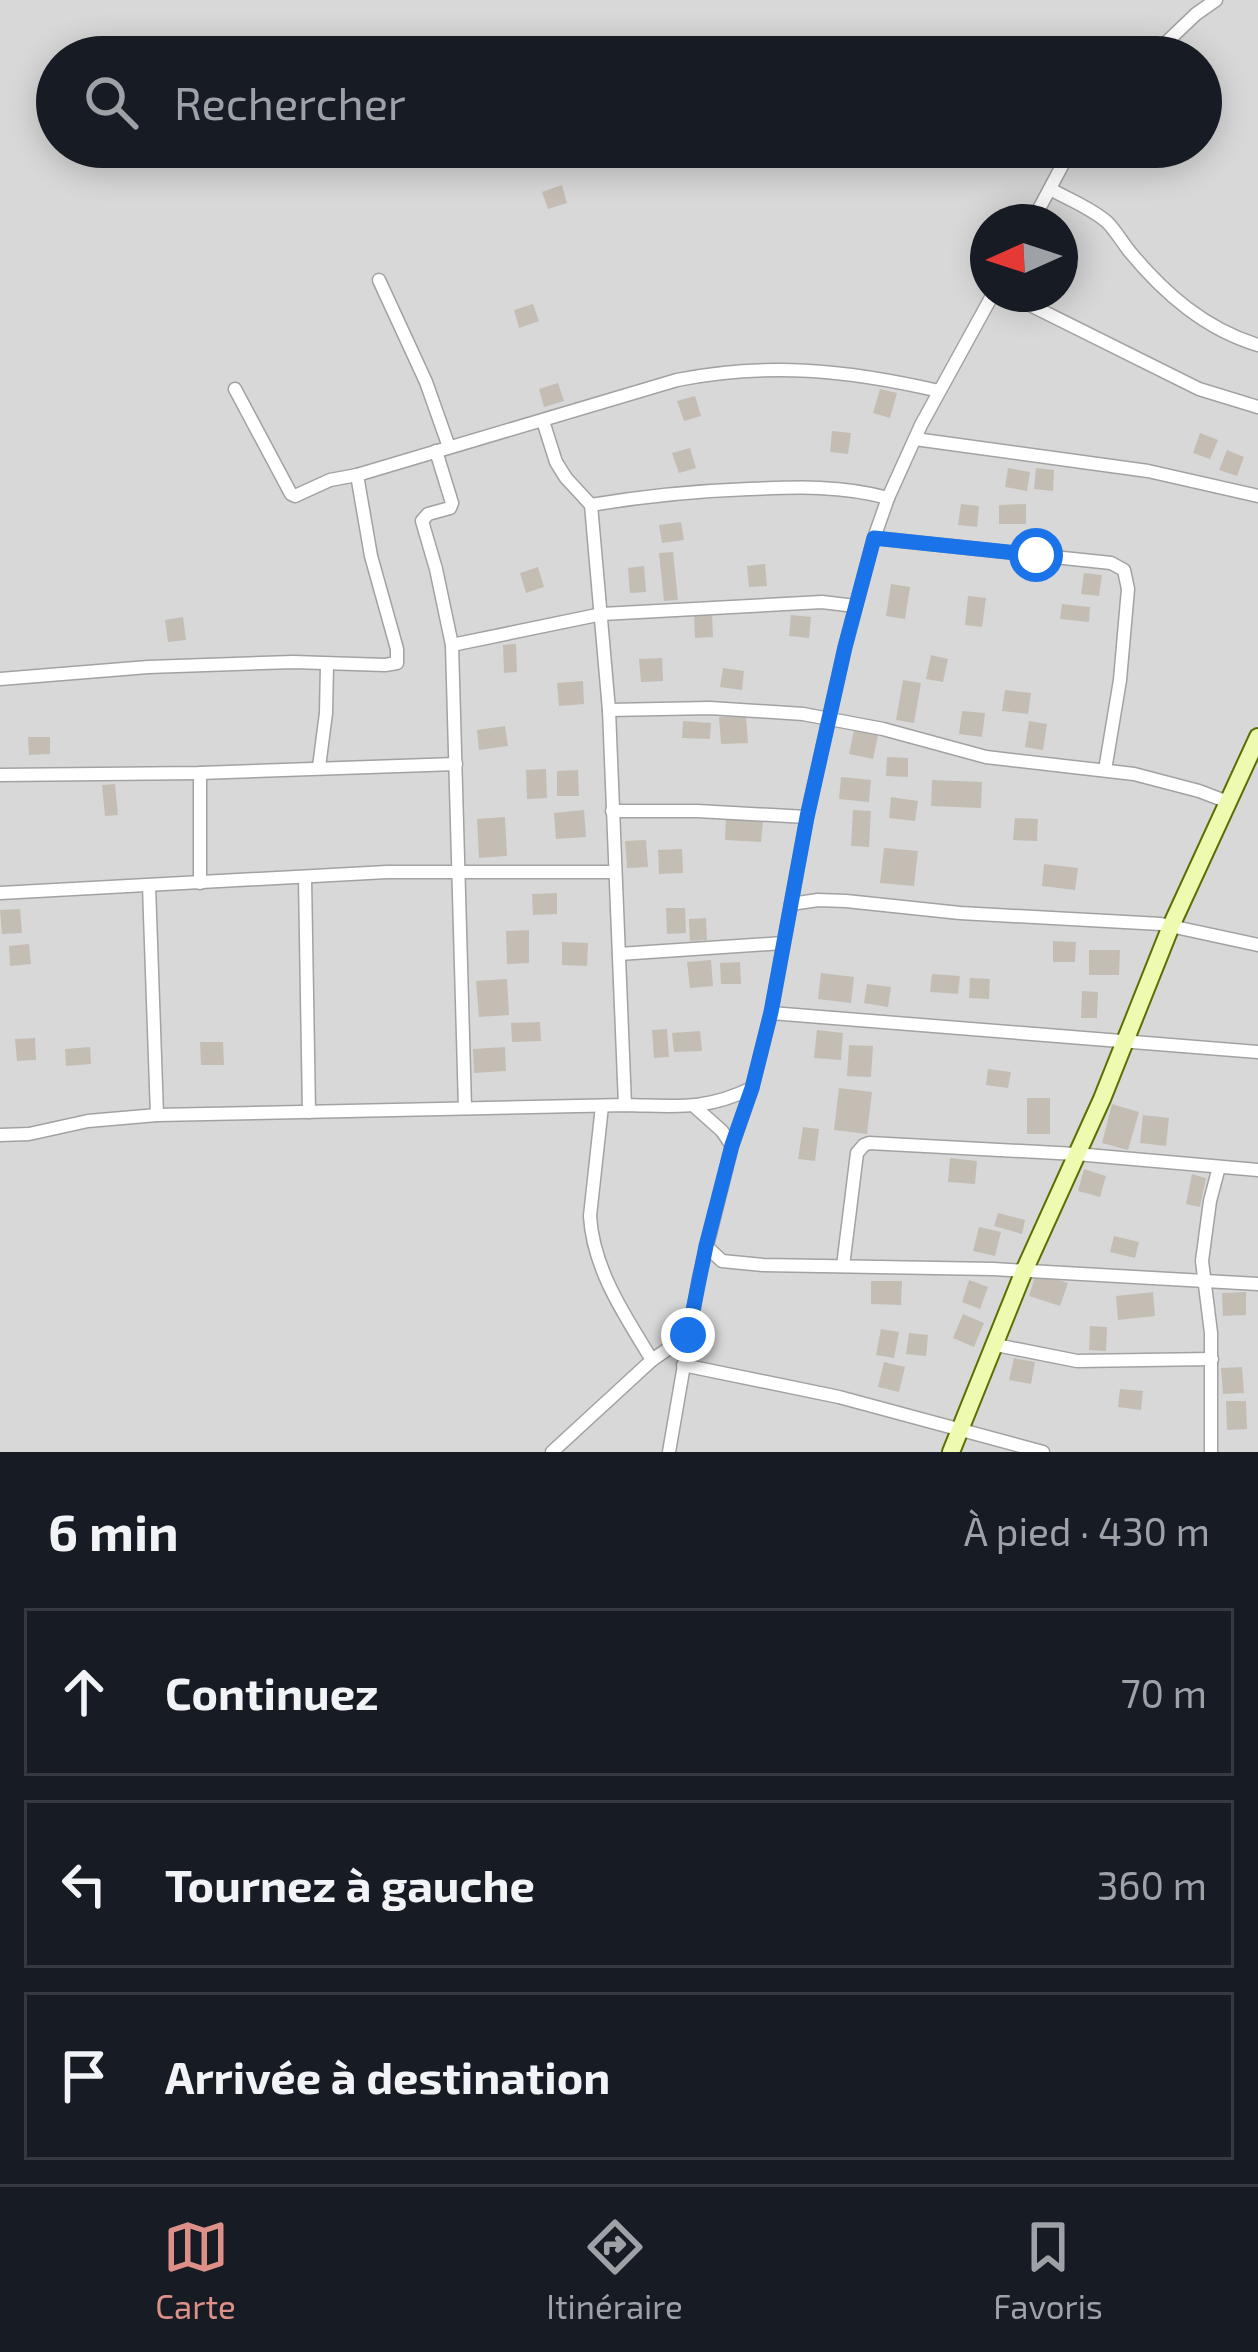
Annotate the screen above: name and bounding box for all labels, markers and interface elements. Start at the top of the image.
search box [36,36,1222,168]
icon: search [78,69,144,135]
text: Rechercher [174,75,406,129]
north arrow [970,204,1078,312]
route start [1009,528,1063,582]
route end [661,1308,715,1362]
text: 6 min [48,1500,179,1561]
text: À pied · 430 m [964,1507,1210,1554]
icon: ahead [51,1659,117,1725]
text: Continuez [165,1665,379,1719]
text: 70 m [1121,1669,1207,1716]
icon: left [51,1851,117,1917]
text: Tournez à gauche [165,1857,535,1911]
text: 360 m [1097,1861,1207,1908]
icon: arrive [51,2043,117,2109]
text: Arrivée à destination [165,2049,610,2103]
tab: Carte [155,2214,236,2326]
tab: Itinéraire [546,2214,683,2326]
tab: Favoris [993,2214,1103,2326]

